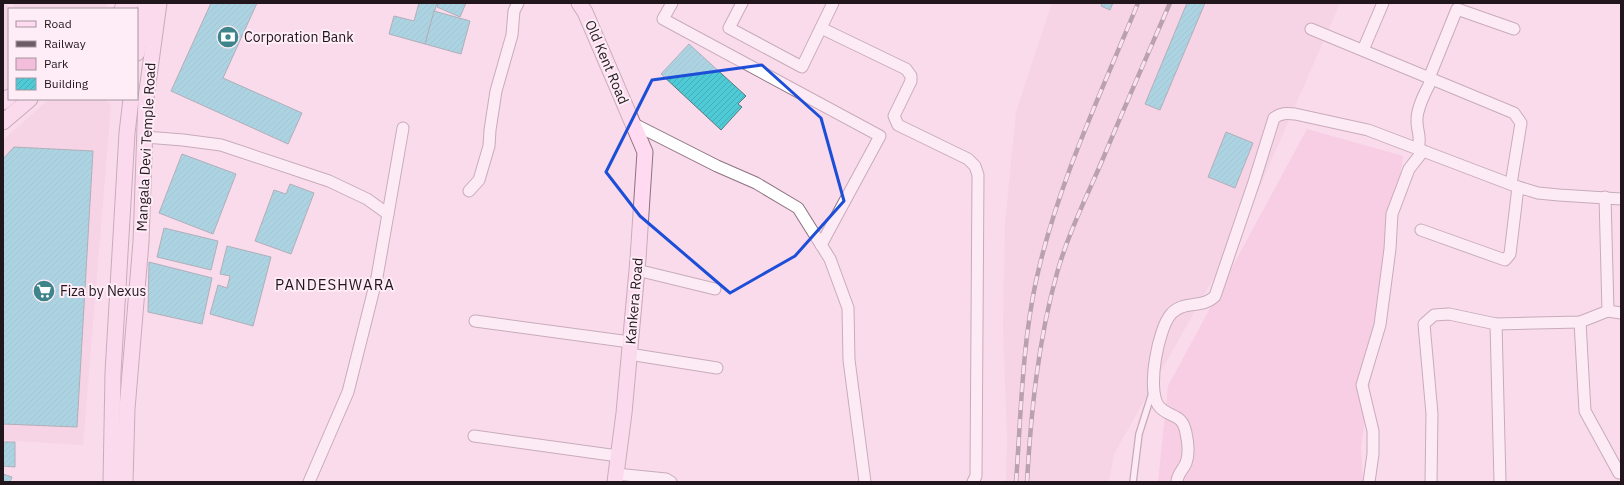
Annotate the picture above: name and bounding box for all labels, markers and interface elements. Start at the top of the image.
legend [8,8,138,100]
text: Road [44,16,72,31]
street label: Old Kent Road [581,17,633,107]
bank icon: Corporation Bank [215,24,241,50]
place label: Corporation Bank [244,28,354,46]
text: Railway [44,36,86,51]
text: Park [44,56,69,71]
street label: Mangala Devi Temple Road [133,62,159,232]
text: Building [44,76,89,91]
street label: Kankera Road [621,257,647,345]
district label: PANDESHWARA [275,275,395,294]
supermarket icon: Fiza by Nexus [31,278,57,304]
place label: Fiza by Nexus [60,282,146,300]

